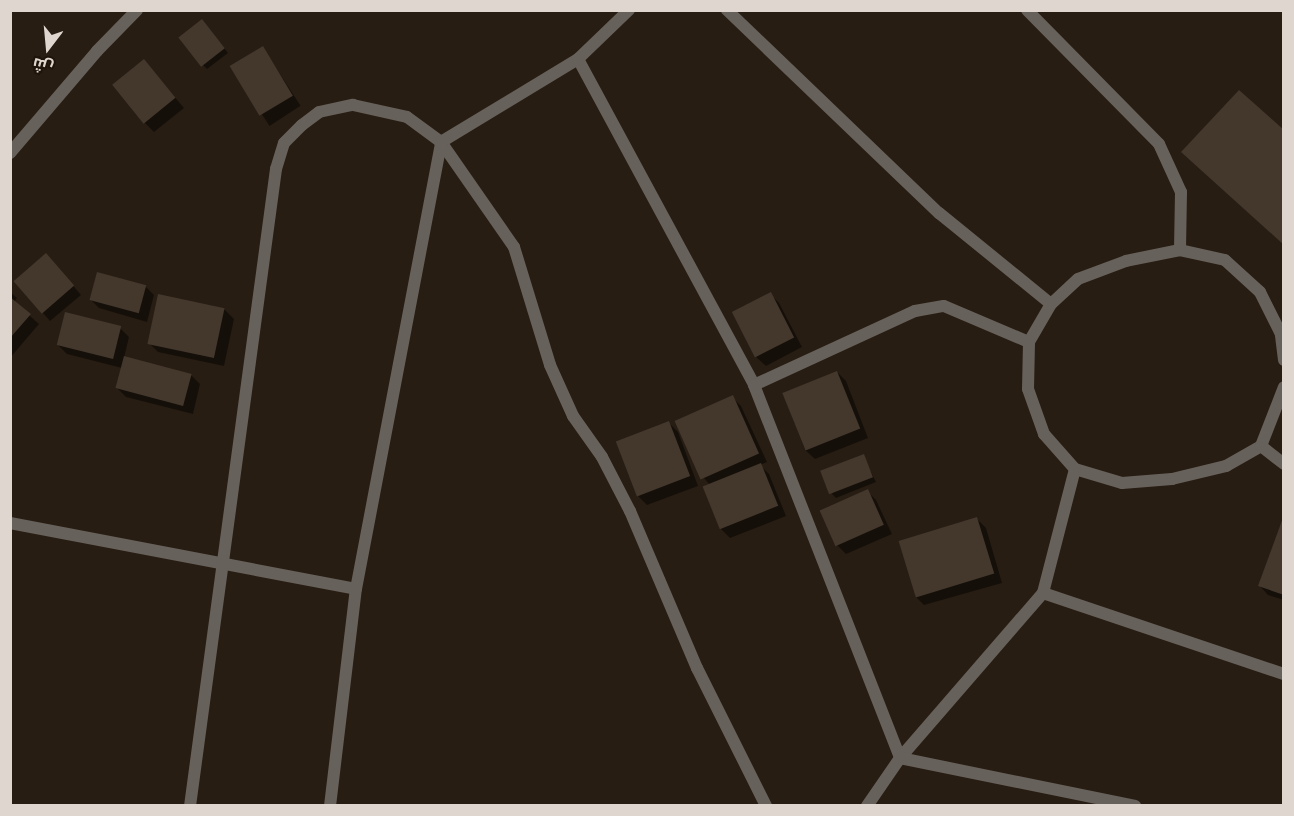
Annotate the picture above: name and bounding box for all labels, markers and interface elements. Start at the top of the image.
north arrow [18,18,78,78]
text: ش [30,54,55,78]

